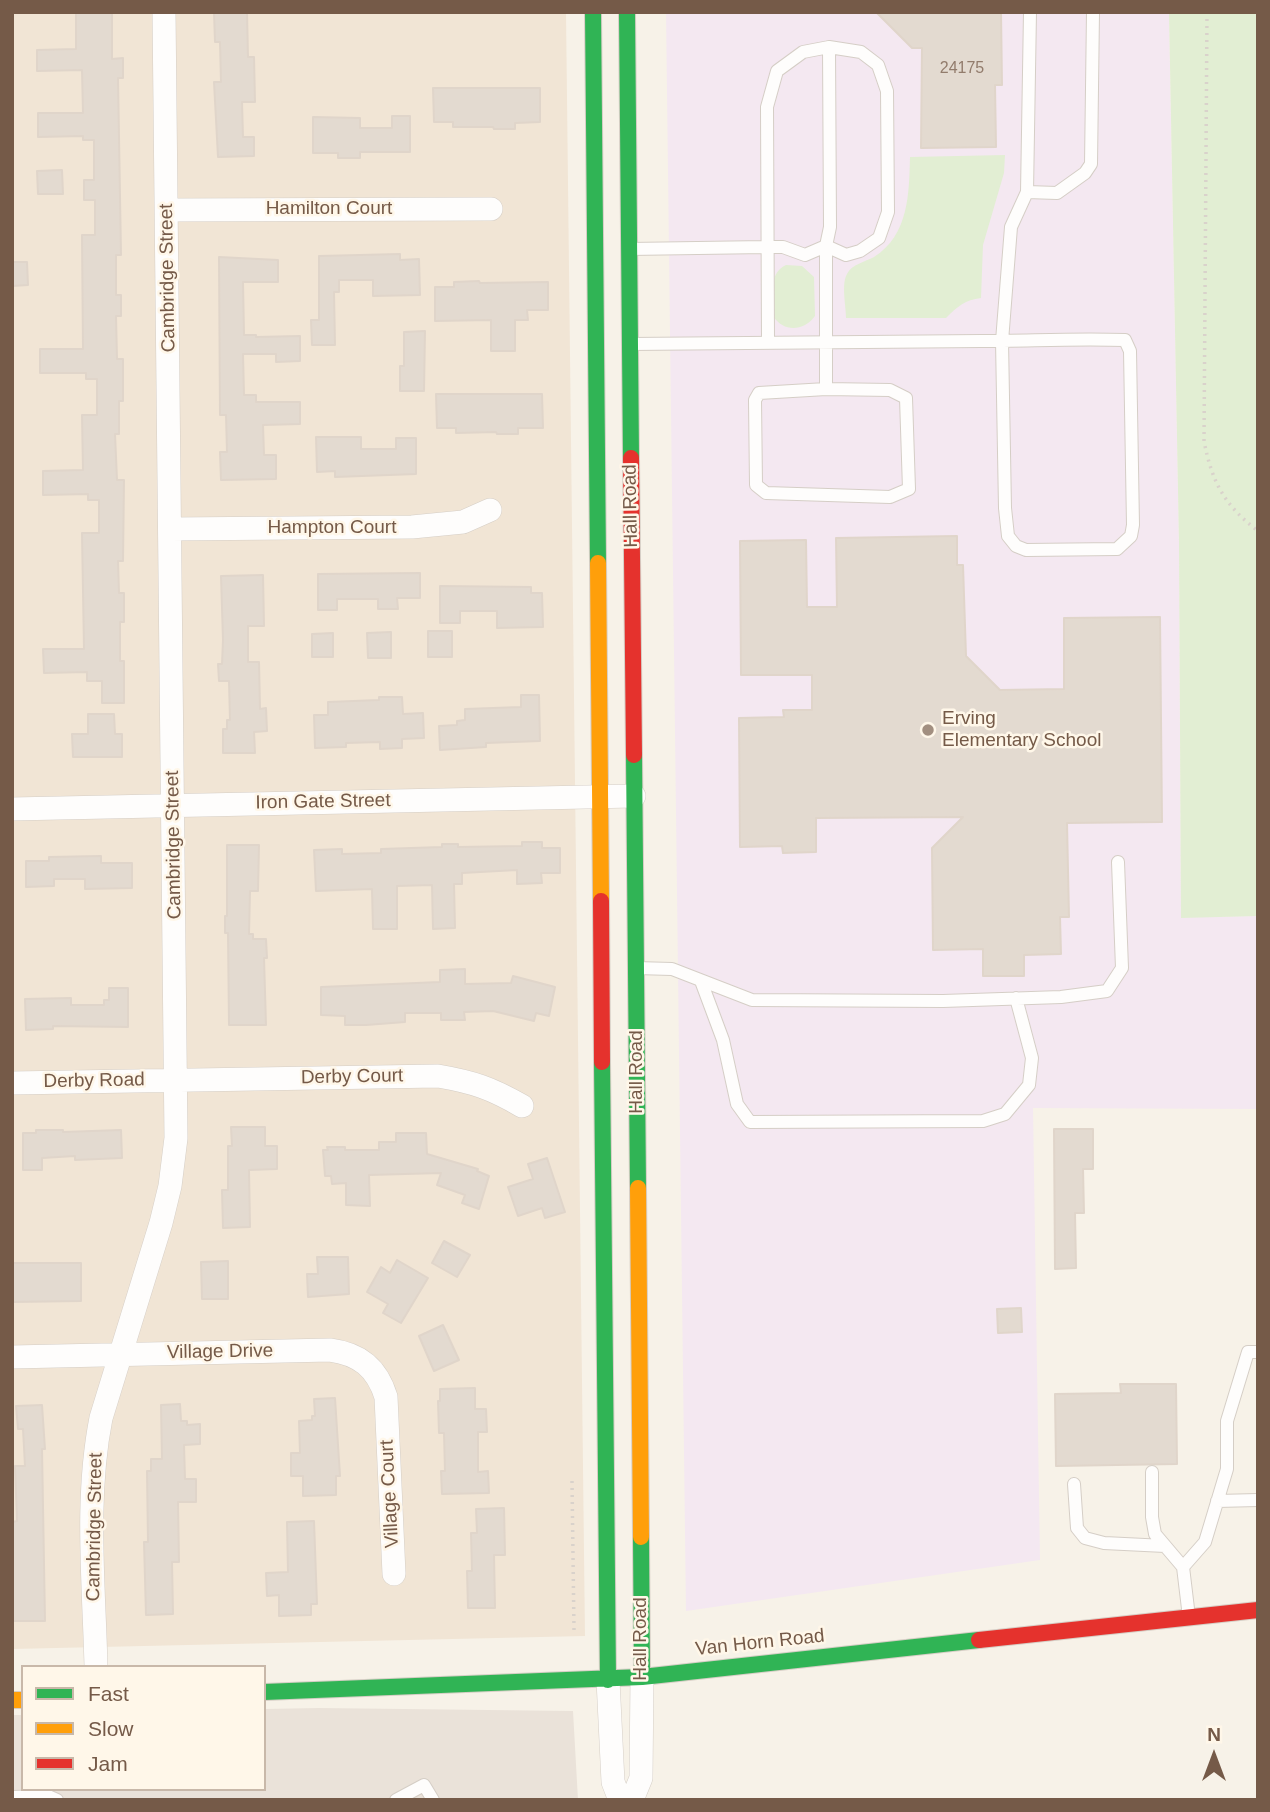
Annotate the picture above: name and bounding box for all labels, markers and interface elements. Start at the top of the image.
house number: 24175 [940,59,984,79]
street label: Hamilton Court [266,198,392,220]
street label: Cambridge Street [155,203,181,353]
street label: Hall Road [619,464,643,548]
street label: Hampton Court [268,517,396,539]
place label: Erving Elementary School [942,708,1101,752]
marker: Erving Elementary School [920,722,936,738]
street label: Cambridge Street [161,770,187,920]
street label: Iron Gate Street [255,789,391,815]
street label: Hall Road [626,1030,648,1114]
street label: Derby Court [301,1065,403,1089]
street label: Derby Road [43,1069,145,1093]
street label: Village Drive [167,1340,273,1364]
street label: Village Court [376,1439,404,1549]
street label: Cambridge Street [82,1452,108,1602]
street label: Hall Road [630,1597,652,1681]
street label: Van Horn Road [694,1625,826,1661]
legend [21,1665,266,1791]
text: Fast [88,1682,129,1705]
text: Slow [88,1717,134,1740]
north arrow [1179,1721,1249,1791]
text: N [1207,1724,1221,1745]
text: Jam [88,1752,128,1775]

